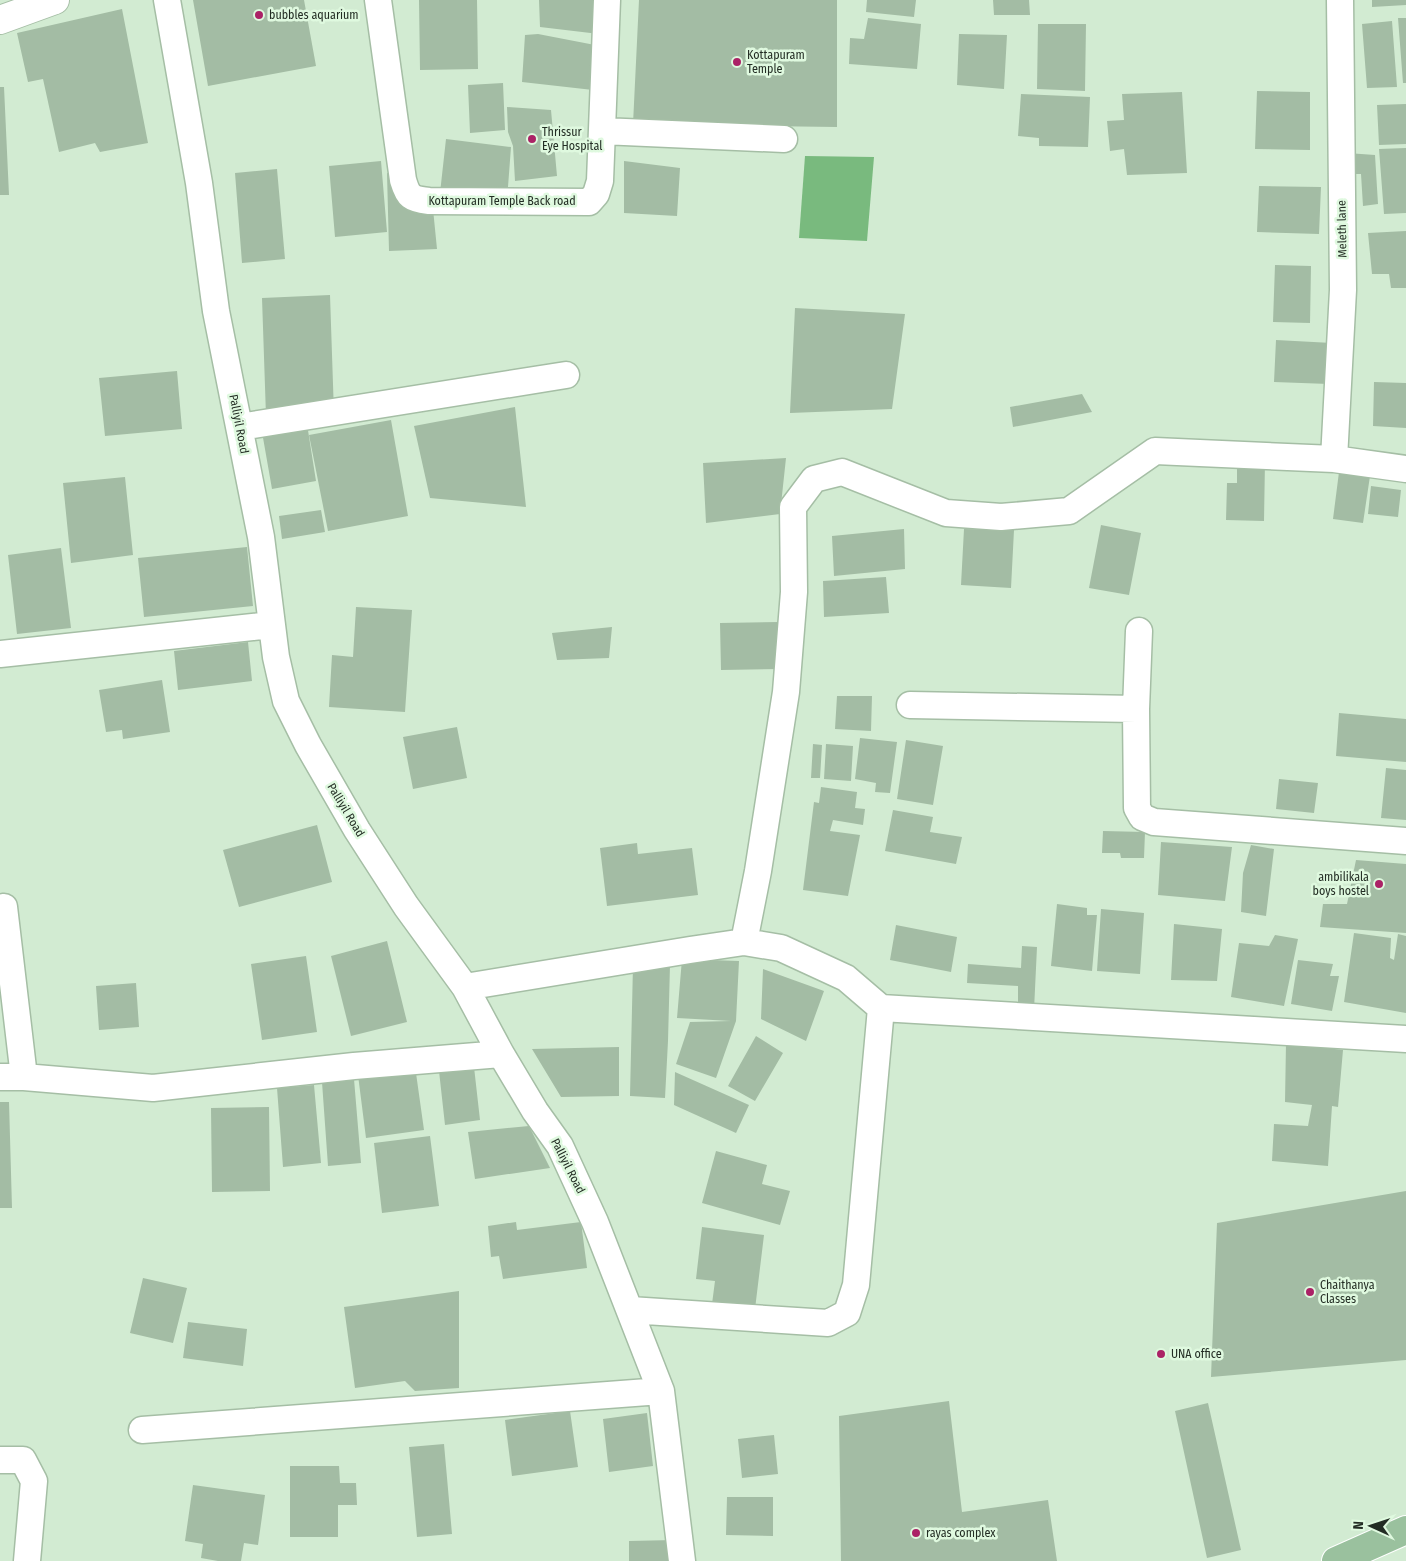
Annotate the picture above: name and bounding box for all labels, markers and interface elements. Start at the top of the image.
place label: bubbles aquarium [269,8,359,22]
marker: bubbles aquarium [253,9,265,21]
place label: Kottapuram Temple [747,48,805,76]
marker: Kottapuram Temple [731,56,743,68]
place label: Thrissur Eye Hospital [542,125,602,153]
marker: Thrissur Eye Hospital [526,133,538,145]
street label: Kottapuram Temple Back road [428,194,576,208]
street label: Meleth lane [1334,200,1350,258]
street label: Palliyil Road [226,393,252,455]
street label: Palliyil Road [325,781,367,839]
place label: ambilikala boys hostel [1313,870,1369,898]
marker: ambilikala boys hostel [1373,878,1385,890]
street label: Palliyil Road [548,1136,588,1196]
place label: Chaithanya Classes [1320,1278,1375,1306]
marker: Chaithanya Classes [1304,1286,1316,1298]
place label: UNA office [1171,1347,1222,1361]
marker: UNA office [1155,1348,1167,1360]
north arrow [1346,1501,1396,1551]
text: N [1350,1521,1367,1530]
place label: rayas complex [926,1526,996,1540]
marker: rayas complex [910,1527,922,1539]

